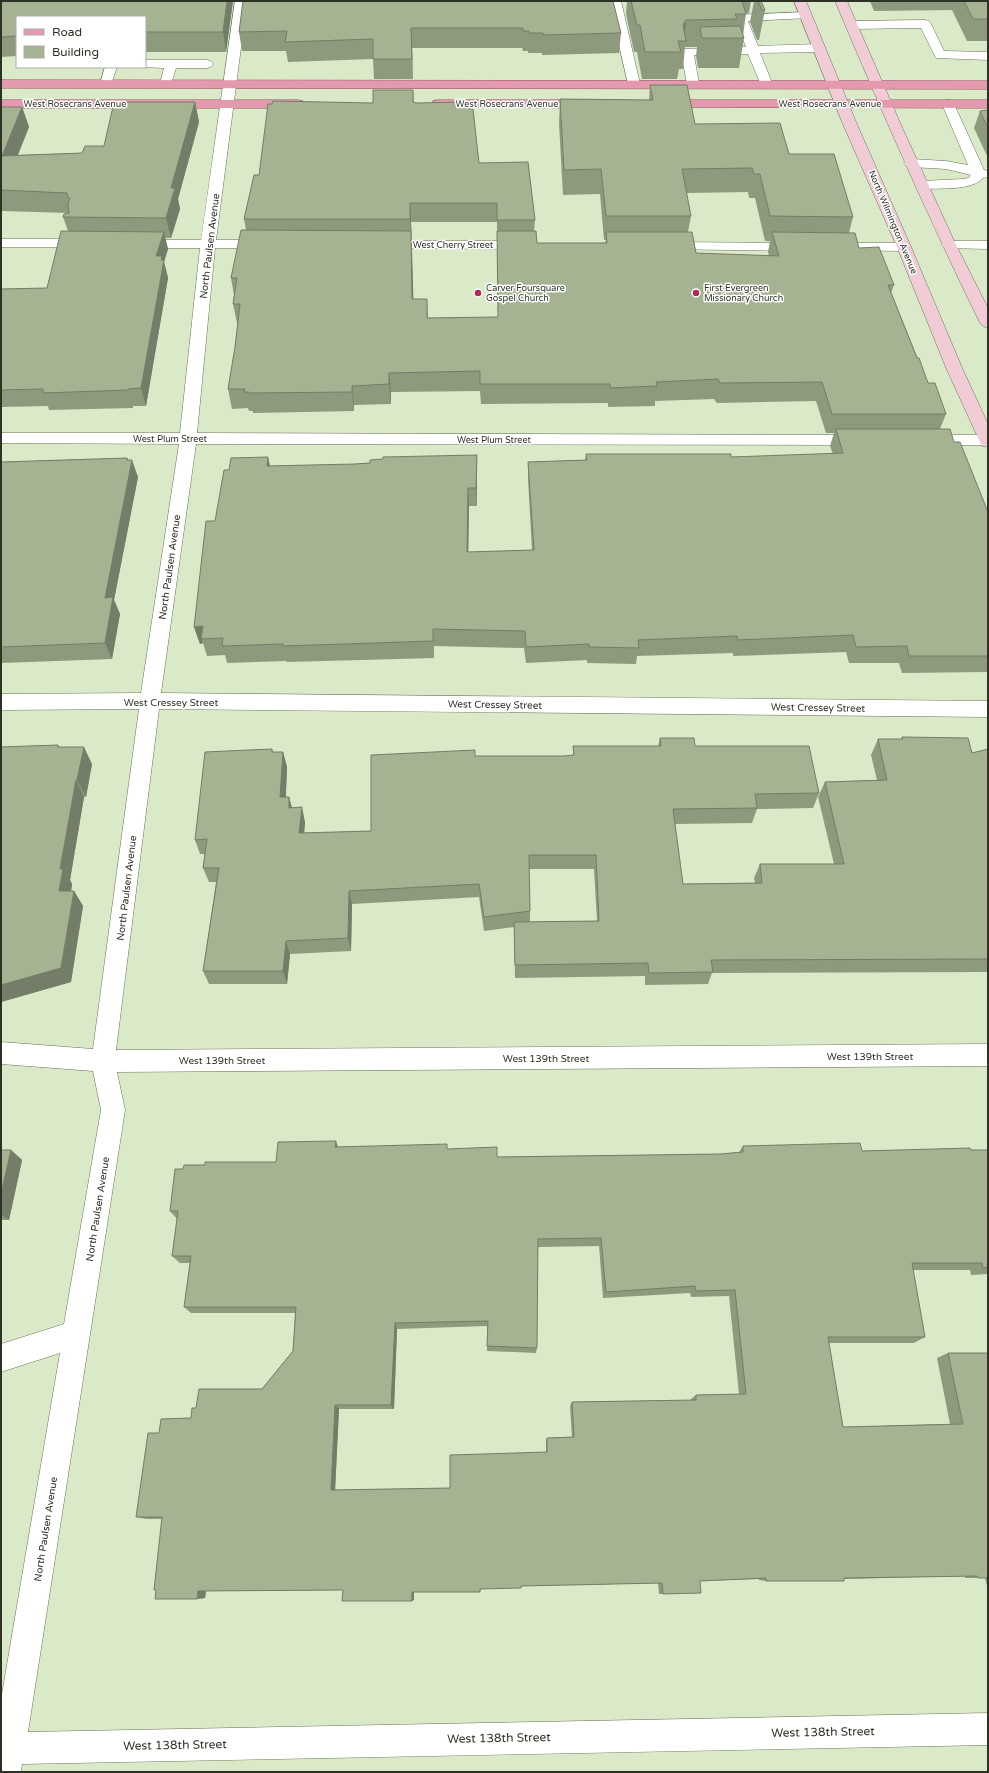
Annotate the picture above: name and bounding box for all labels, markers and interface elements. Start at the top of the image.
legend [16,16,146,68]
text: Road [52,25,82,39]
text: Building [52,45,99,59]
street label: West Rosecrans Avenue [24,99,126,110]
street label: West Rosecrans Avenue [456,99,558,110]
street label: West Rosecrans Avenue [779,99,881,110]
street label: North Wilmington Avenue [866,169,919,276]
street label: North Paulsen Avenue [198,193,222,299]
street label: West Cherry Street [413,240,494,251]
place label: Carver Foursquare Gospel Church [486,283,565,304]
place label: First Evergreen Missionary Church [704,283,783,304]
marker: Carver Foursquare Gospel Church [473,288,483,298]
marker: First Evergreen Missionary Church [691,288,701,298]
street label: West Plum Street [133,434,208,445]
street label: West Plum Street [457,435,532,446]
street label: North Paulsen Avenue [157,514,183,620]
street label: West Cressey Street [124,697,218,709]
street label: West Cressey Street [448,698,542,712]
street label: West Cressey Street [771,701,865,715]
street label: North Paulsen Avenue [115,835,139,941]
street label: West 139th Street [827,1051,913,1063]
street label: West 139th Street [503,1053,589,1065]
street label: West 139th Street [179,1055,265,1067]
street label: North Paulsen Avenue [84,1156,112,1262]
street label: North Paulsen Avenue [32,1476,60,1582]
street label: West 138th Street [771,1724,875,1740]
street label: West 138th Street [447,1730,551,1746]
street label: West 138th Street [123,1737,227,1753]

